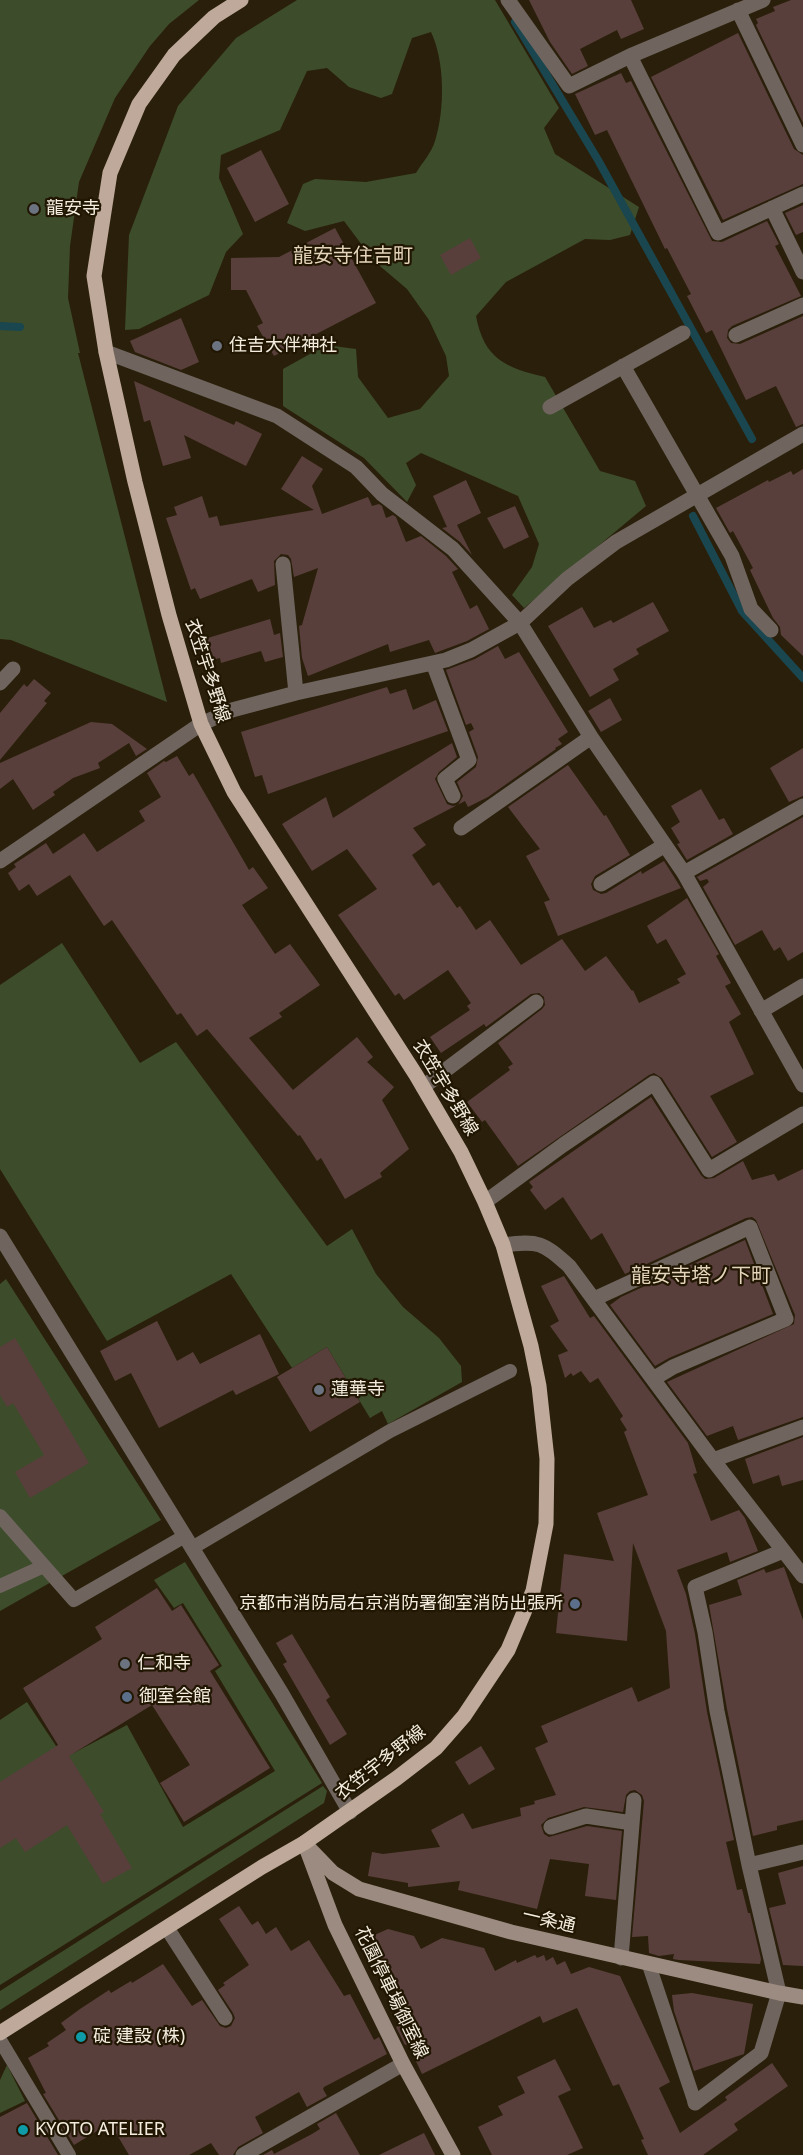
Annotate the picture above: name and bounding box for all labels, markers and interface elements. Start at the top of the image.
place label: 龍安寺 [46,198,100,220]
marker: 龍安寺 [27,202,41,216]
district label: 龍安寺住吉町 [293,244,413,268]
place label: 住吉大伴神社 [229,335,337,357]
marker: 住吉大伴神社 [210,339,224,353]
street label: 衣笠宇多野線 [180,616,234,726]
street label: 衣笠宇多野線 [408,1036,482,1140]
district label: 龍安寺塔ノ下町 [631,1264,771,1288]
place label: 蓮華寺 [331,1379,385,1401]
marker: 蓮華寺 [312,1383,326,1397]
place label: 京都市消防局右京消防署御室消防出張所 [239,1593,563,1615]
marker: 京都市消防局右京消防署御室消防出張所 [568,1597,582,1611]
place label: 仁和寺 [137,1653,191,1675]
marker: 仁和寺 [118,1657,132,1671]
place label: 御室会館 [139,1686,211,1708]
marker: 御室会館 [120,1690,134,1704]
street label: 衣笠宇多野線 [332,1721,430,1805]
street label: 一条通 [520,1904,578,1938]
street label: 花園停車場御室線 [350,1924,432,2062]
place label: 碇 建設 (株) [93,2026,185,2048]
marker: 碇 建設 (株) [74,2030,88,2044]
place label: KYOTO ATELIER [35,2119,165,2141]
marker: KYOTO ATELIER [16,2123,30,2137]

